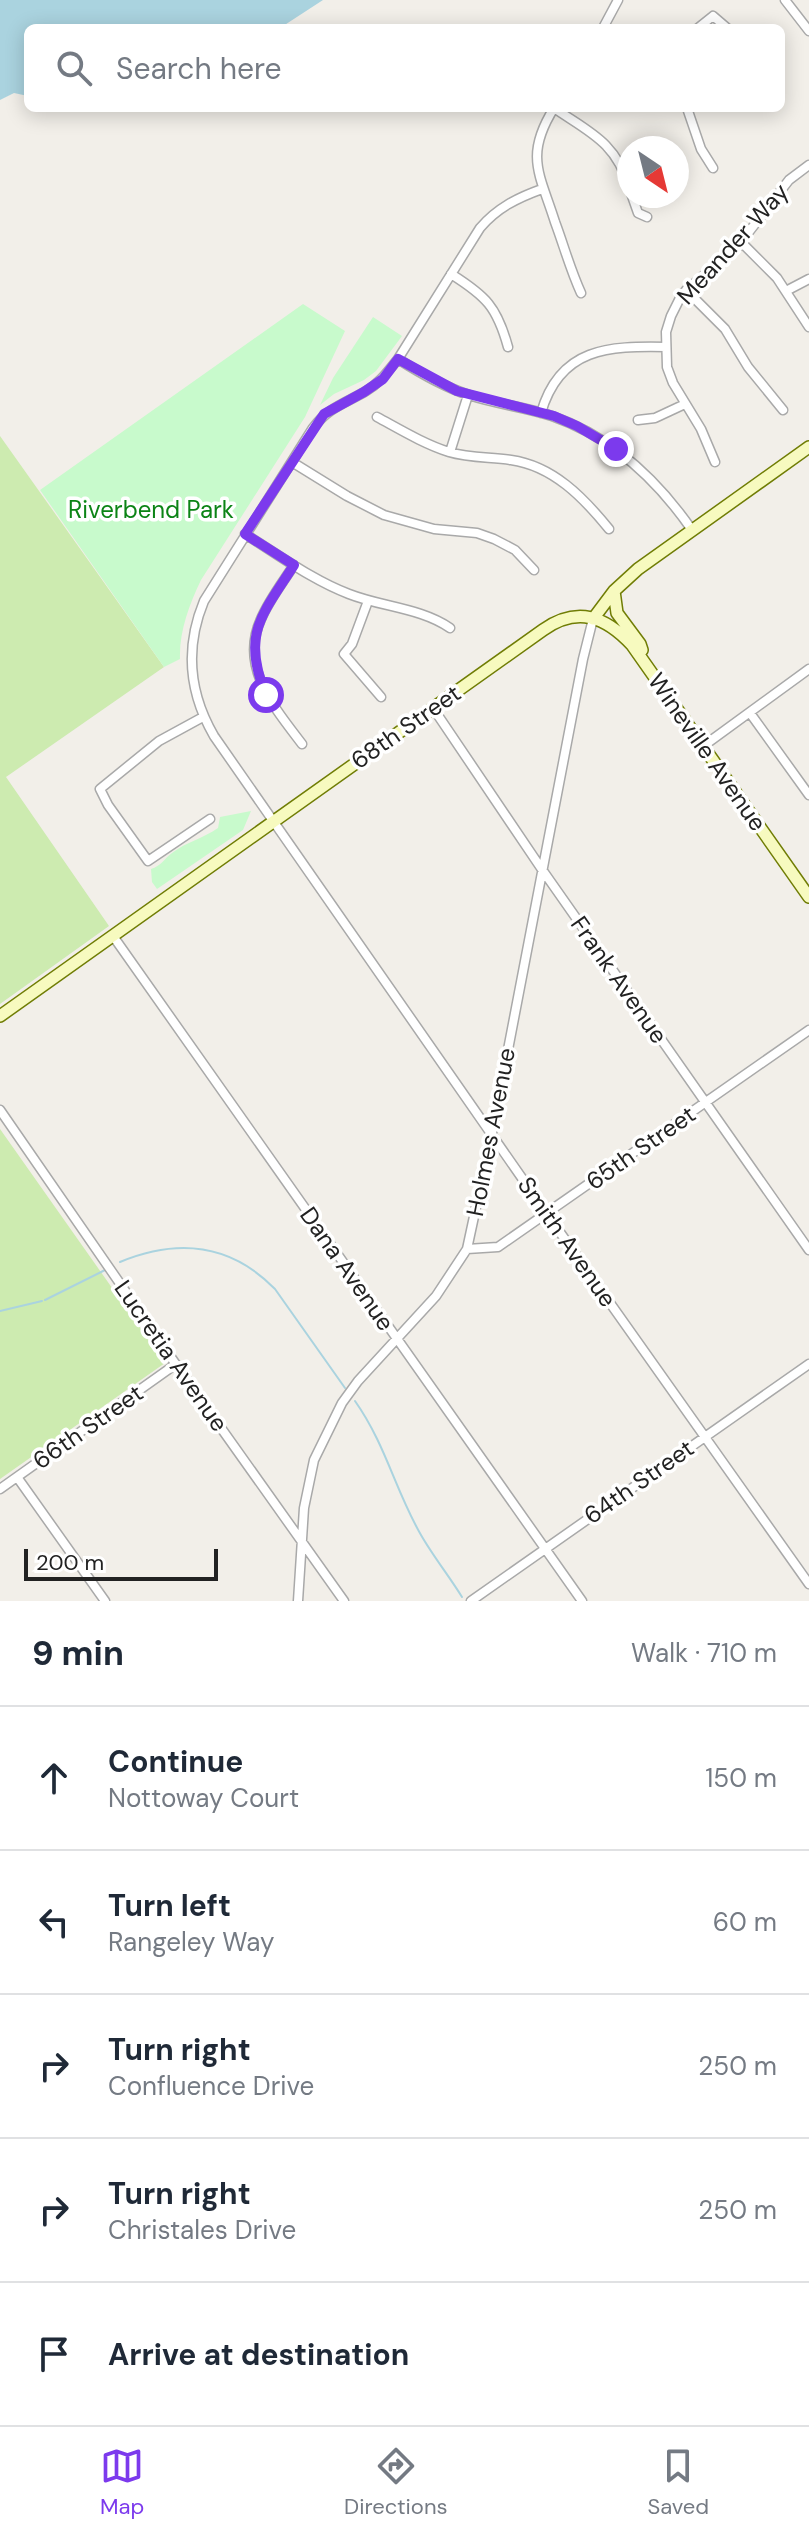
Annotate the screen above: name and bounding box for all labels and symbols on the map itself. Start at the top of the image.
north arrow [617,136,689,208]
street label: Meander Way [670,177,795,311]
route end [598,431,634,467]
park label: Riverbend Park [68,494,234,525]
street label: Wineville Avenue [641,666,774,837]
route start [248,677,284,713]
street label: 68th Street [345,677,467,776]
street label: Frank Avenue [564,910,675,1049]
street label: Holmes Avenue [459,1045,522,1219]
street label: 65th Street [580,1099,702,1197]
street label: Smith Avenue [511,1170,624,1313]
street label: Dana Avenue [293,1201,402,1337]
street label: Lucretia Avenue [108,1274,235,1437]
street label: 66th Street [26,1377,149,1476]
street label: 64th Street [578,1432,700,1531]
scale bar [24,1545,218,1581]

